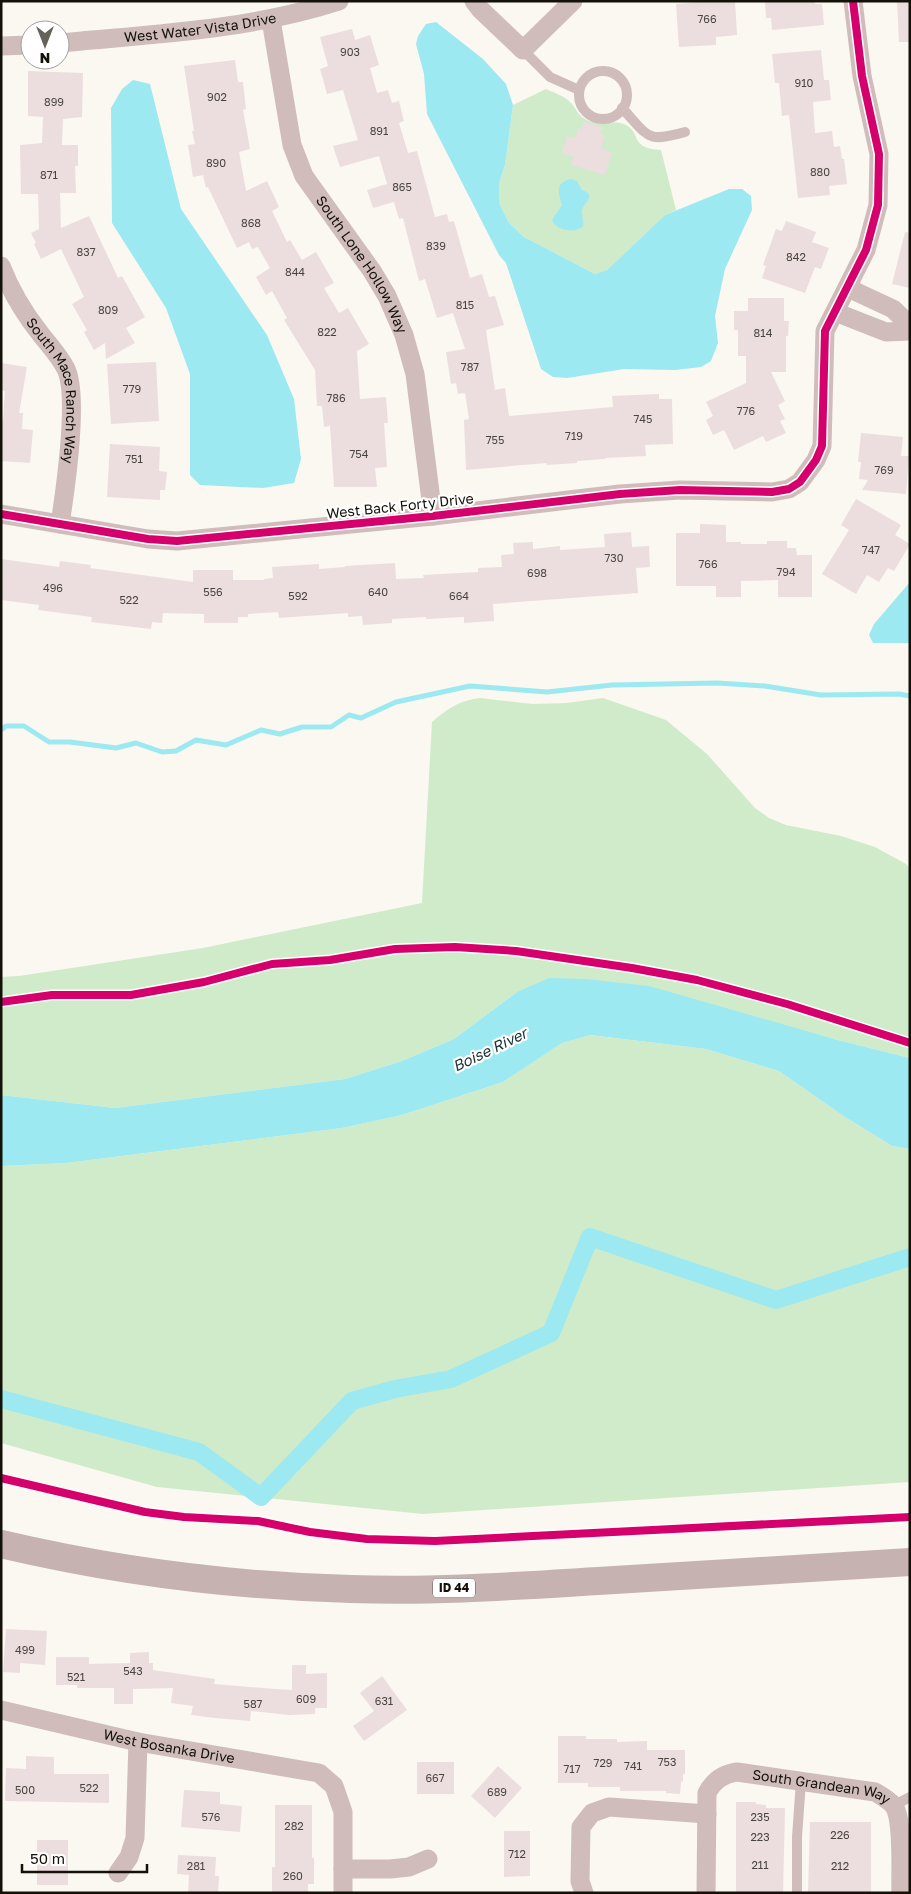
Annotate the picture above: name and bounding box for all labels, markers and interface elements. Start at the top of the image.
street label: West Water Vista Drive [123,9,278,45]
house number: 766 [697,12,717,25]
north arrow [20,20,70,70]
house number: 903 [340,45,360,58]
text: N [40,50,50,67]
house number: 910 [795,76,814,89]
house number: 902 [207,90,227,103]
house number: 899 [44,95,64,108]
house number: 891 [370,124,388,137]
house number: 890 [206,156,226,169]
house number: 880 [810,165,830,178]
house number: 871 [40,168,58,181]
house number: 865 [392,180,412,193]
street label: South Lone Hollow Way [313,192,411,336]
house number: 868 [241,216,261,229]
house number: 839 [426,239,446,252]
house number: 837 [77,245,96,258]
house number: 842 [786,250,806,263]
house number: 844 [285,265,305,278]
house number: 815 [456,298,474,311]
house number: 809 [98,303,118,316]
street label: South Mace Ranch Way [23,314,80,465]
house number: 822 [317,325,337,338]
house number: 814 [754,326,773,339]
house number: 787 [461,360,479,373]
house number: 779 [123,382,141,395]
house number: 786 [326,391,346,404]
house number: 776 [737,404,755,417]
house number: 745 [634,412,652,425]
house number: 719 [565,429,583,442]
house number: 755 [486,433,504,446]
house number: 754 [350,447,369,460]
house number: 751 [125,452,143,465]
house number: 769 [874,463,894,476]
street label: West Back Forty Drive [325,489,474,522]
house number: 747 [862,543,880,556]
house number: 730 [604,551,624,564]
house number: 766 [698,557,718,570]
house number: 794 [776,565,796,578]
house number: 698 [527,566,547,579]
house number: 496 [43,581,63,594]
house number: 556 [203,585,223,598]
house number: 640 [368,585,388,598]
house number: 592 [288,589,308,602]
house number: 664 [449,589,469,602]
house number: 522 [119,593,139,606]
water label: Boise River [450,1022,532,1075]
road number: ID 44 [433,1579,475,1598]
house number: 499 [15,1643,35,1656]
house number: 543 [123,1664,143,1677]
house number: 521 [67,1670,85,1683]
house number: 609 [296,1692,316,1705]
house number: 631 [375,1694,393,1707]
house number: 587 [244,1697,263,1710]
street label: West Bosanka Drive [102,1725,236,1766]
house number: 753 [658,1755,676,1768]
house number: 729 [594,1756,612,1769]
house number: 741 [624,1759,642,1772]
house number: 717 [564,1762,581,1775]
street label: South Grandean Way [751,1765,894,1808]
house number: 667 [425,1771,445,1784]
house number: 522 [79,1781,99,1794]
house number: 500 [15,1783,35,1796]
house number: 689 [487,1785,507,1798]
house number: 576 [202,1810,221,1823]
house number: 235 [750,1810,770,1823]
house number: 282 [284,1819,304,1832]
house number: 226 [830,1828,850,1841]
house number: 223 [750,1830,770,1843]
scale bar [22,1842,148,1874]
house number: 712 [508,1847,526,1860]
text: 50 m [30,1849,65,1867]
house number: 211 [751,1858,769,1871]
house number: 281 [187,1859,205,1872]
house number: 212 [831,1859,849,1872]
house number: 260 [283,1869,303,1882]

